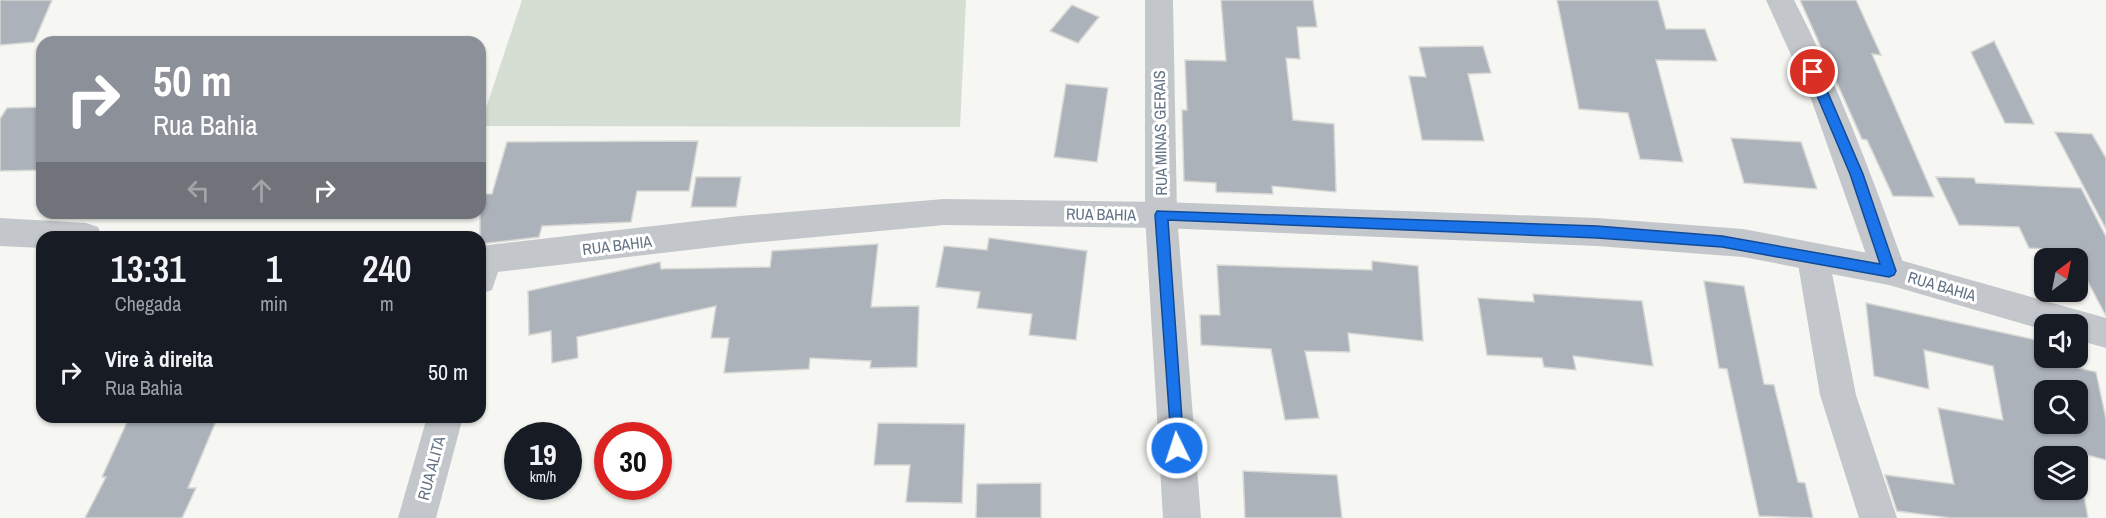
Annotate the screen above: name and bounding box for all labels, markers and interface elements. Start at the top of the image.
pin [1787,46,1838,97]
text: 50 m [153,53,232,109]
icon: arrive [1796,55,1829,88]
icon: right [54,60,132,138]
street label: RUA MINAS GERAIS [1148,70,1172,196]
text: Rua Bahia [153,107,258,143]
icon: left [182,174,215,207]
icon: ahead [245,174,278,207]
icon: right [308,174,341,207]
street label: RUA BAHIA [1066,202,1136,226]
street label: RUA BAHIA [581,230,653,260]
text: 13:31 [111,245,186,293]
text: 1 [266,245,282,293]
text: 240 [362,245,411,293]
north arrow [2034,248,2088,302]
map controls [2034,248,2088,500]
street label: RUA BAHIA [1905,266,1979,306]
text: Chegada [115,290,181,317]
text: min [260,290,288,317]
text: m [380,290,394,317]
button: sound [2034,314,2088,368]
text: Vire à direita [105,344,213,374]
icon: right [54,356,87,389]
text: 50 m [428,357,468,387]
text: Rua Bahia [105,374,183,401]
button: search [2034,380,2088,434]
position arrow [1145,416,1209,480]
speed limit sign: 30 [594,422,672,500]
street label: RUA ALITA [412,433,450,502]
text: 19 [529,434,557,474]
button: layers [2034,446,2088,500]
text: km/h [530,466,556,487]

